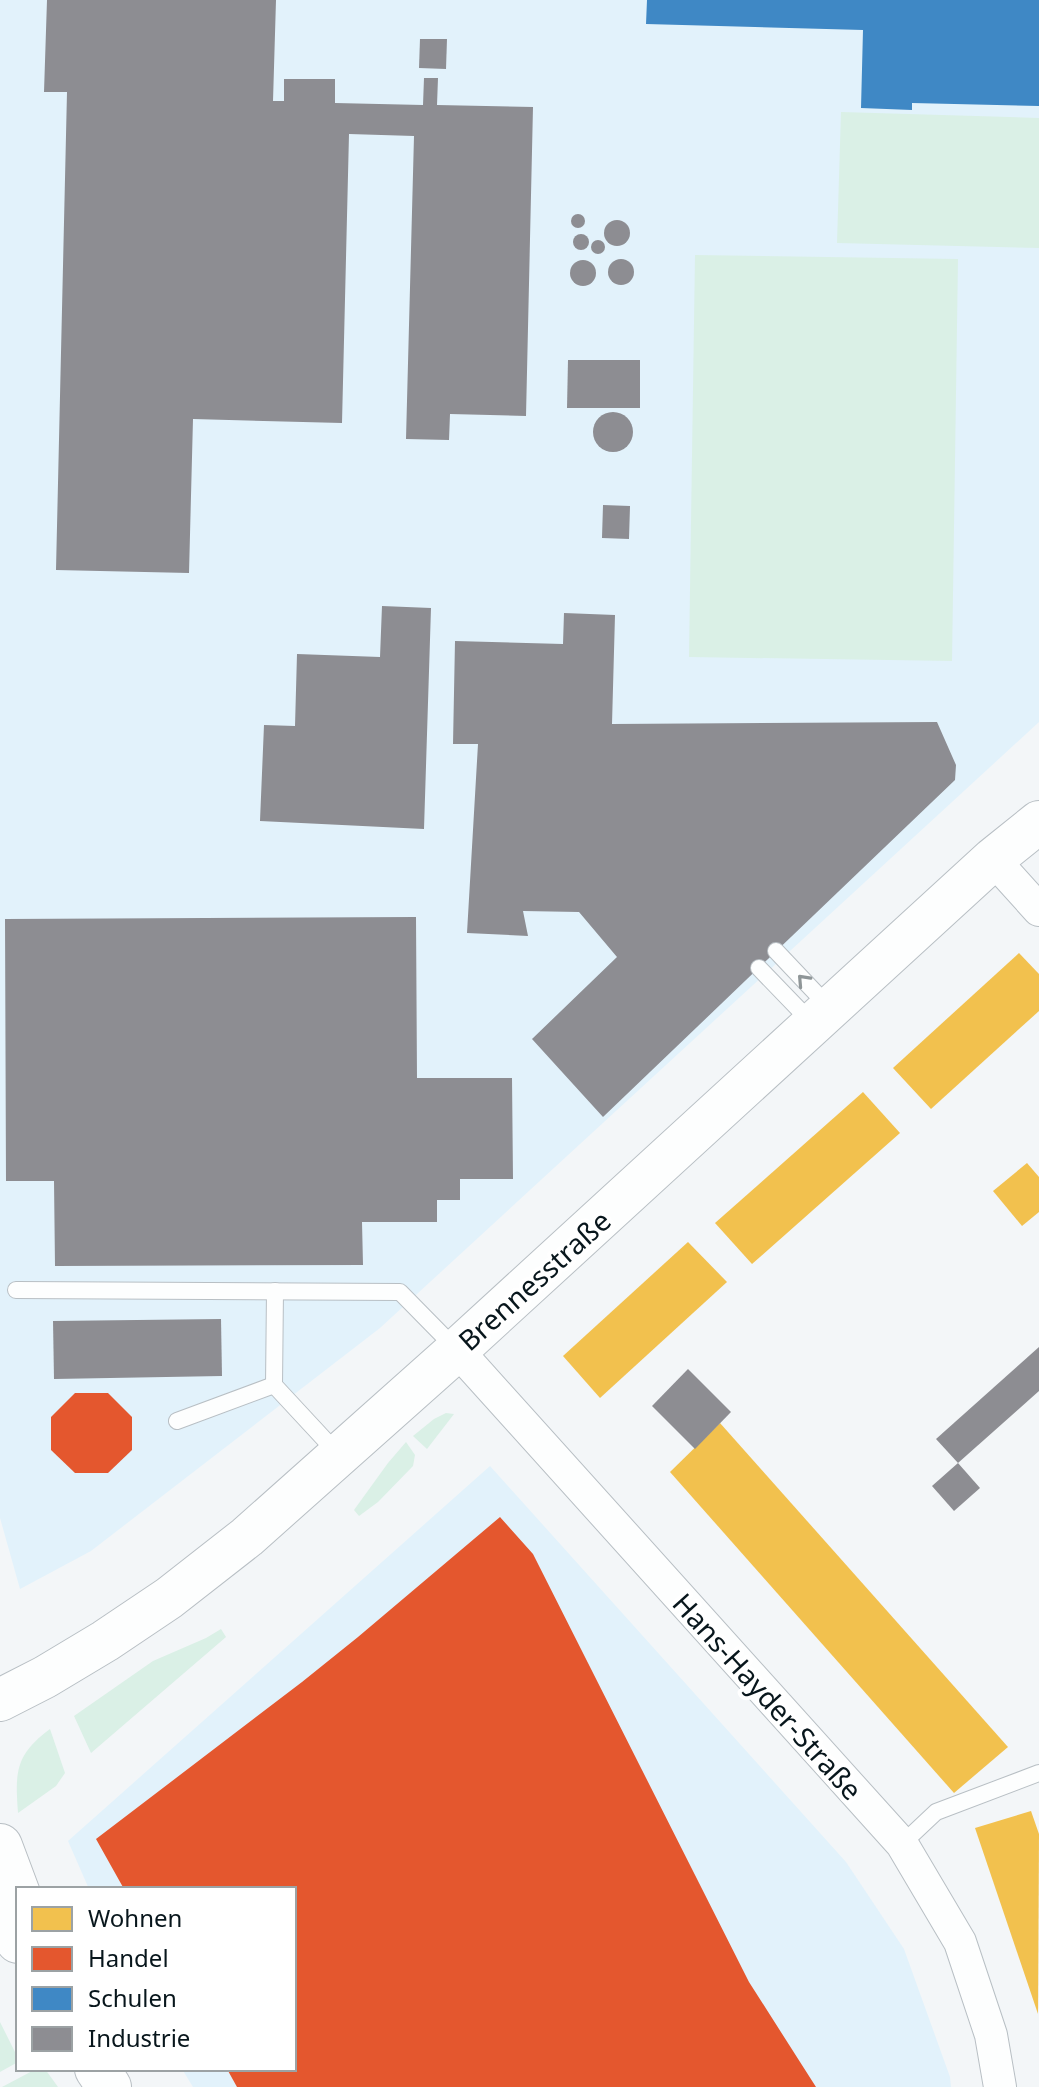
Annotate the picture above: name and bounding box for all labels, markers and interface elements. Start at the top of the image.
one-way arrow [798,975,812,989]
street label: Brennesstraße [450,1201,618,1359]
street label: Hans-Hayder-Straße [665,1584,871,1808]
legend [16,1887,296,2071]
text: Wohnen [88,1901,182,1934]
text: Handel [88,1941,169,1974]
text: Schulen [88,1981,177,2014]
text: Industrie [88,2021,190,2054]

